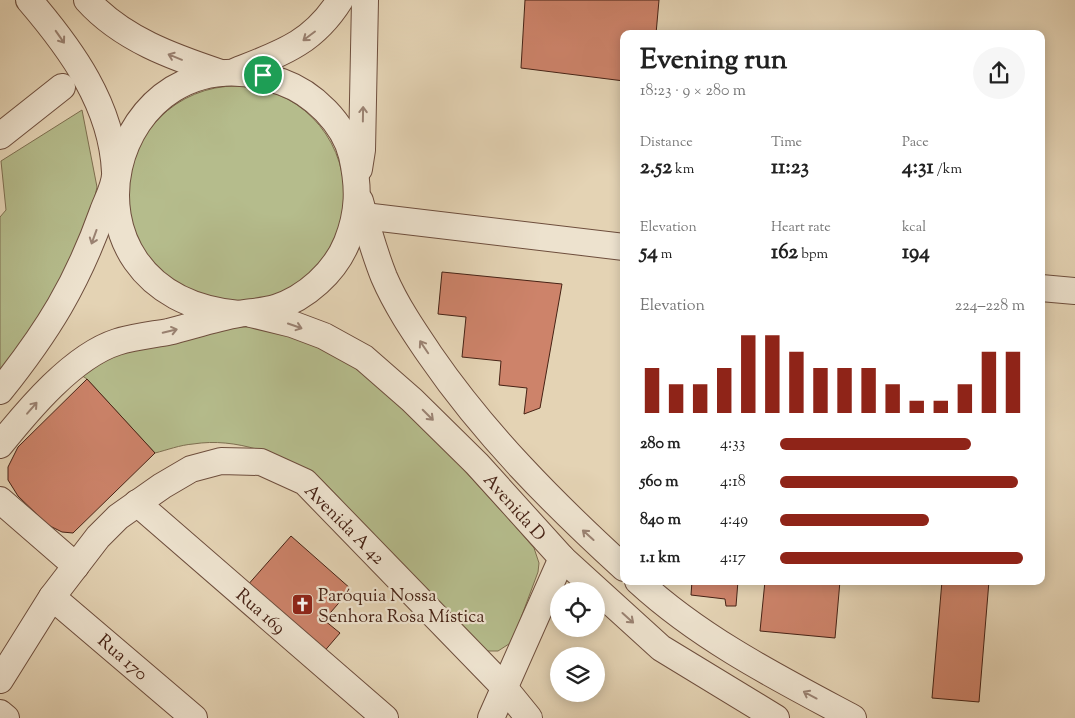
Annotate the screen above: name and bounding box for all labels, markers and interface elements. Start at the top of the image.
one-way arrow [55,30,65,44]
one-way arrow [302,31,315,42]
text: Evening run [640,41,787,81]
button: share [973,47,1025,99]
one-way arrow [168,51,183,61]
pin [242,54,284,96]
icon: arrive [249,61,277,89]
text: 18:23 · 9 × 280 m [640,80,746,103]
one-way arrow [358,106,367,122]
text: Distance [640,133,693,153]
text: Time [771,133,802,153]
text: Pace [902,133,929,153]
text: 2.52 [640,153,672,183]
text: 11:23 [771,153,809,183]
text: 4:31 [902,153,934,183]
text: km [672,160,694,180]
text: /km [934,160,962,180]
text: Elevation [640,218,697,238]
text: Heart rate [771,218,831,238]
text: kcal [902,218,926,238]
one-way arrow [89,229,98,244]
text: 54 [640,238,658,268]
text: 162 [771,238,798,268]
text: 194 [902,238,930,268]
text: m [658,245,672,265]
text: bpm [798,245,828,265]
text: Elevation [640,295,705,318]
text: 224–228 m [955,295,1025,318]
one-way arrow [287,322,302,331]
one-way arrow [161,326,177,335]
one-way arrow [419,340,429,354]
one-way arrow [26,402,37,415]
one-way arrow [422,409,434,421]
text: 280 m [640,433,681,456]
text: 4:33 [720,433,745,456]
street label: Avenida D [476,469,551,548]
text: 560 m [640,471,679,494]
text: 4:18 [720,471,746,494]
street label: Avenida A 42 [297,479,390,572]
text: 840 m [640,509,681,532]
text: 4:49 [720,509,748,532]
one-way arrow [581,529,594,541]
text: 1.1 km [640,547,680,570]
text: 4:17 [720,547,746,570]
map controls [550,582,605,702]
button: locate [550,582,605,637]
street label: Rua 169 [229,583,291,642]
place label: Paróquia Nossa Senhora Rosa Mística [318,584,485,631]
church icon: Paróquia Nossa Senhora Rosa Mística [290,593,314,617]
one-way arrow [622,612,635,624]
street label: Rua 170 [91,629,153,688]
button: layers [550,647,605,702]
one-way arrow [803,690,818,699]

